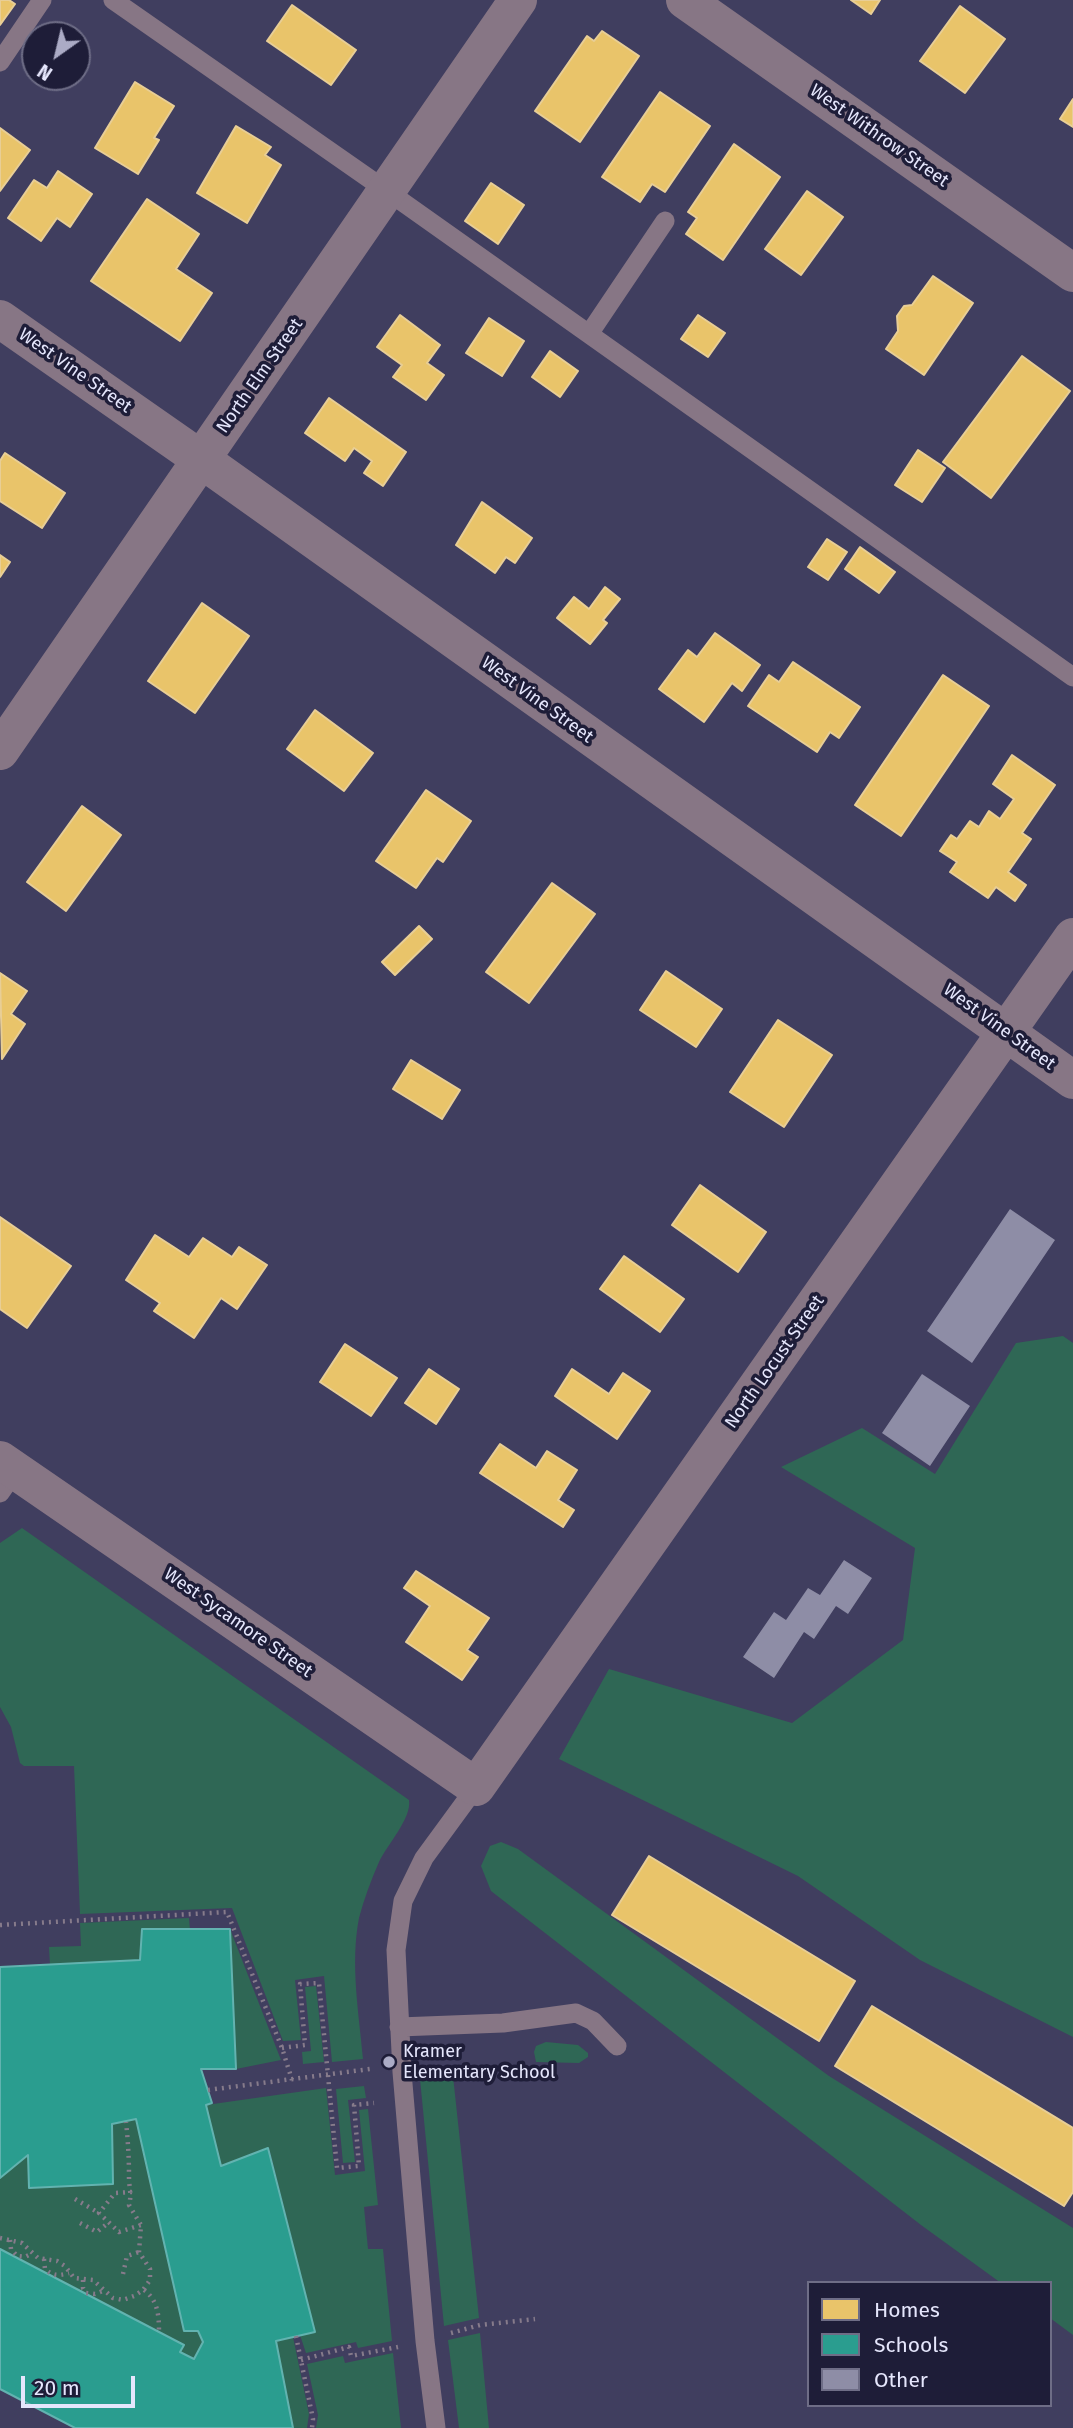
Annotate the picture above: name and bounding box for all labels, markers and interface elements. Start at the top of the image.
north arrow [21,21,91,91]
text: N [33,59,57,85]
street label: West Withrow Street [805,80,953,192]
street label: North Elm Street [212,314,308,438]
street label: West Vine Street [14,324,136,418]
street label: West Vine Street [477,652,597,748]
street label: West Vine Street [939,979,1059,1075]
street label: North Locust Street [721,1291,829,1433]
street label: West Sycamore Street [159,1564,317,1682]
place label: Kramer Elementary School [403,2041,555,2084]
marker: Kramer Elementary School [381,2054,397,2070]
legend [807,2281,1052,2407]
text: Homes [874,2297,940,2323]
text: Schools [874,2332,948,2358]
scale bar [24,2362,138,2406]
text: Other [874,2367,928,2393]
text: 20 m [34,2375,80,2401]

